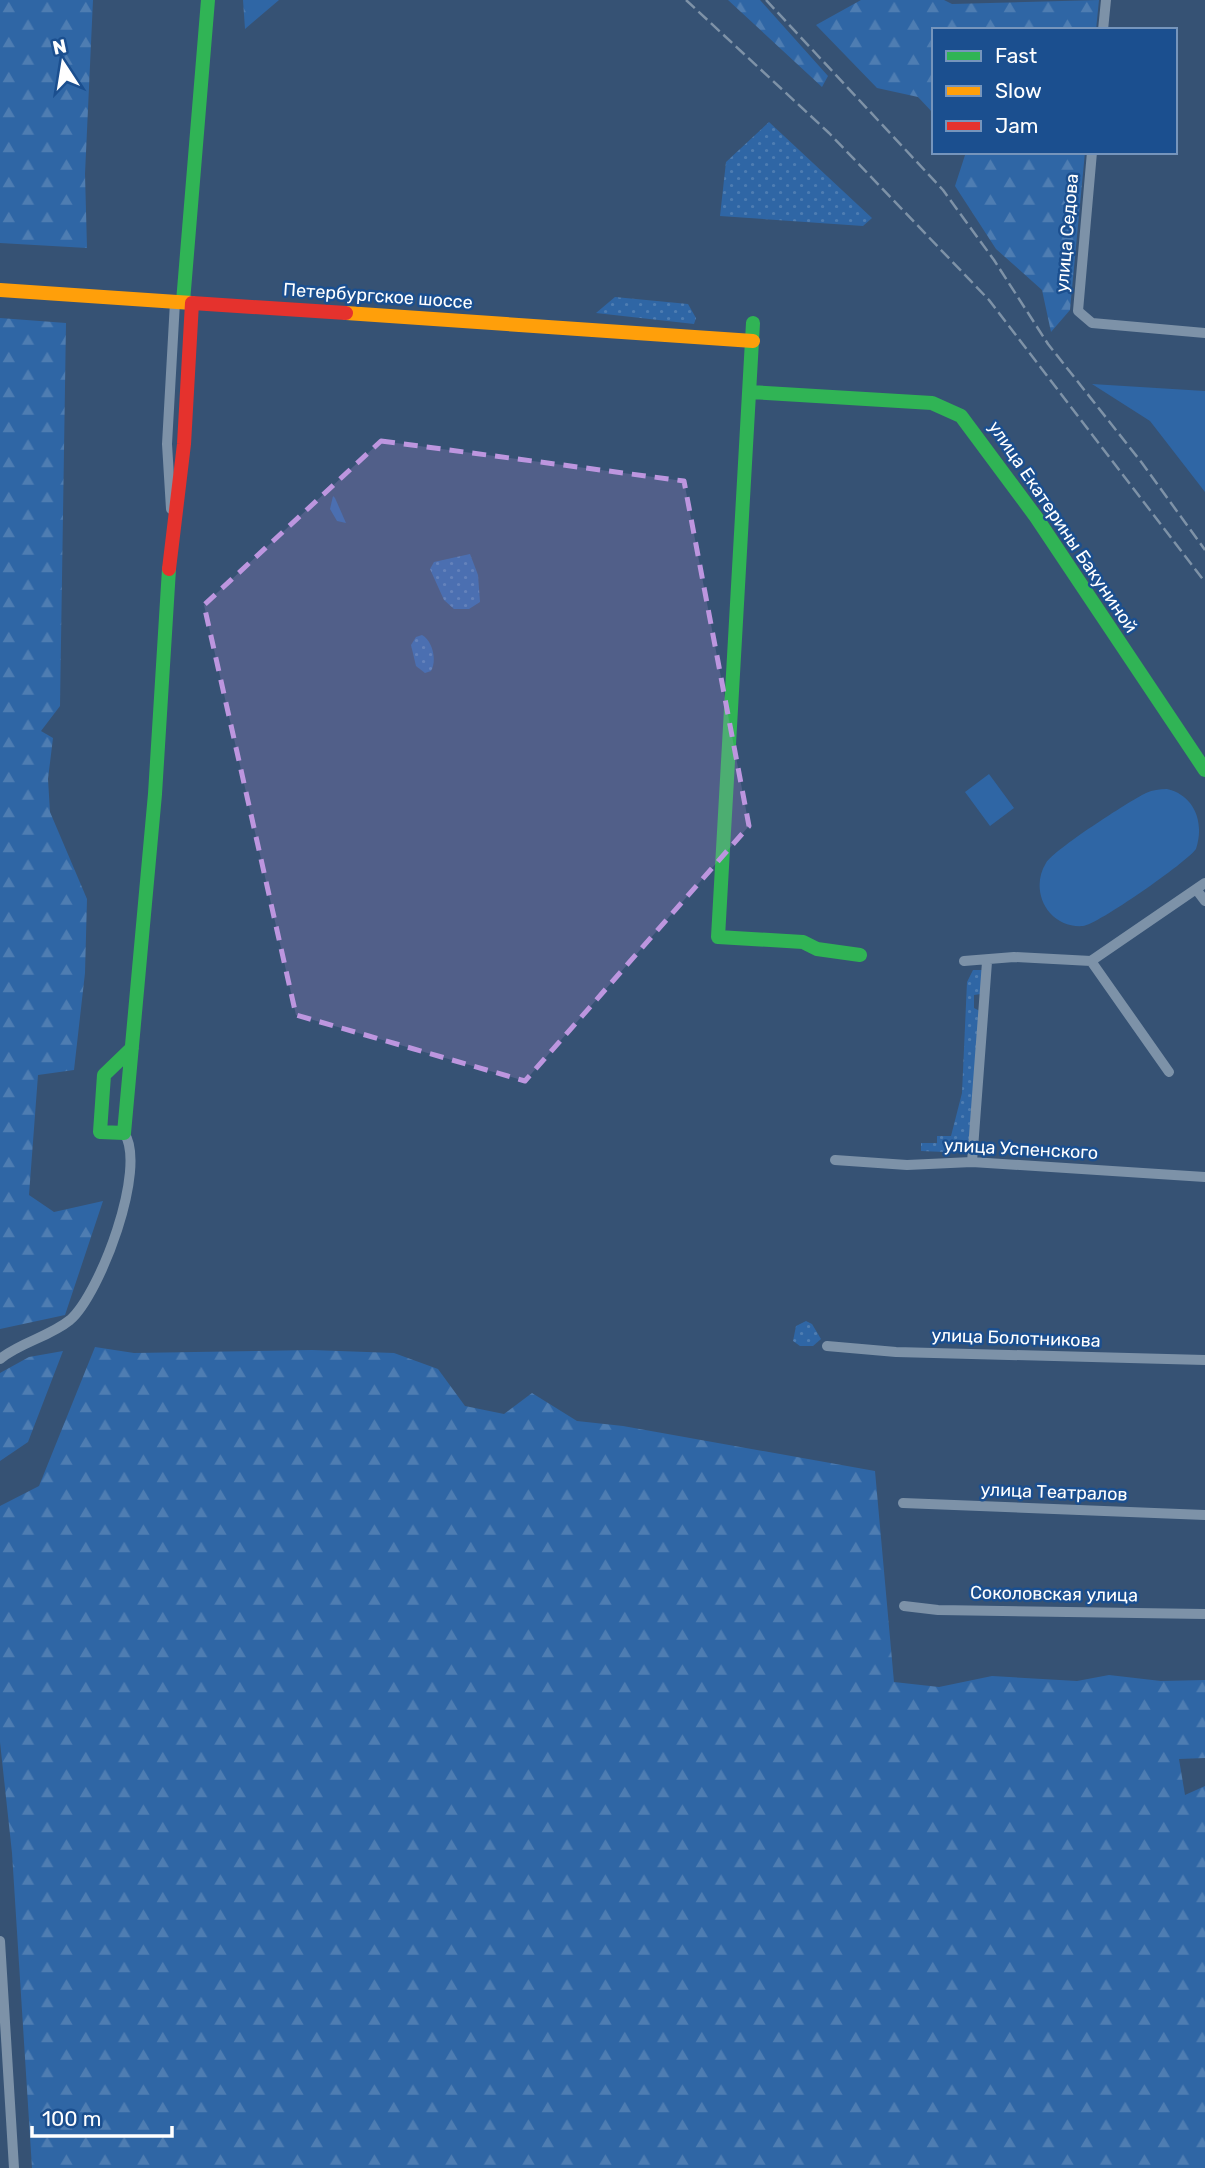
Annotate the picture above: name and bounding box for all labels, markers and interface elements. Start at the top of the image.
north arrow [28,28,98,98]
legend [932,28,1177,154]
text: N [50,34,69,60]
text: Fast [995,43,1037,68]
text: Slow [995,78,1042,103]
text: Jam [995,113,1039,138]
street label: улица Седова [1051,173,1083,293]
street label: Петербургское шоссе [282,278,474,314]
street label: улица Екатерины Бакуниной [984,417,1142,637]
street label: улица Успенского [943,1134,1099,1164]
street label: улица Болотникова [931,1324,1101,1352]
street label: улица Театралов [980,1478,1128,1506]
street label: Соколовская улица [970,1582,1138,1606]
scale bar [32,2094,172,2138]
text: 100 m [42,2106,101,2131]

